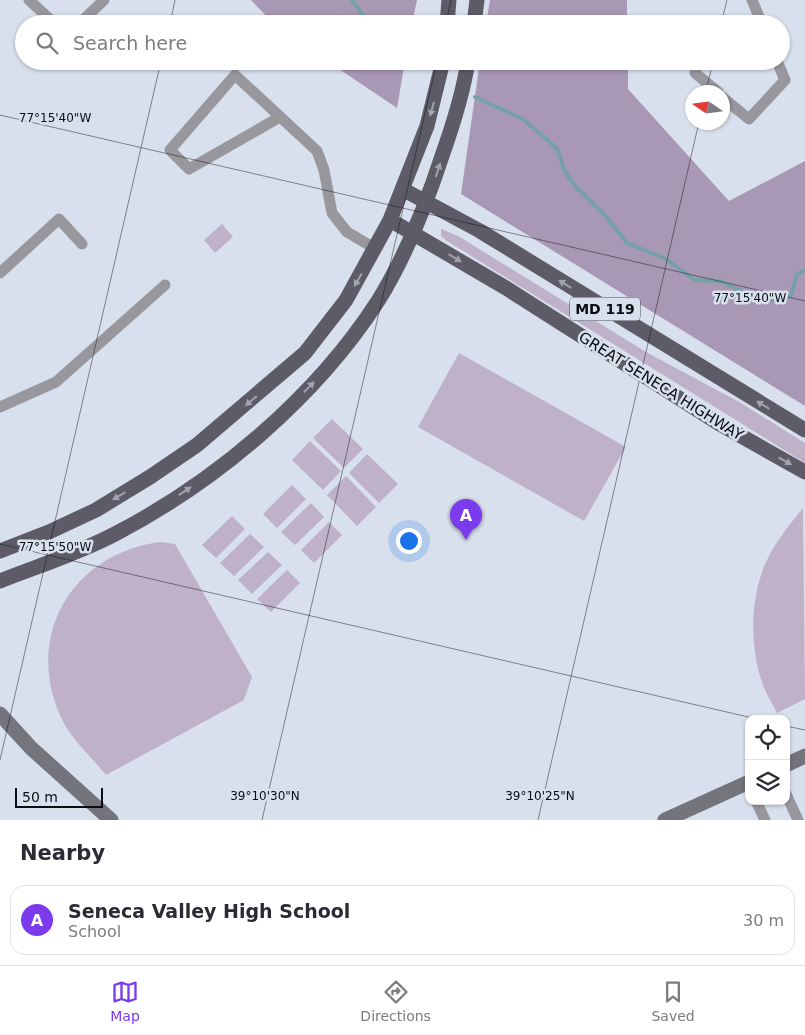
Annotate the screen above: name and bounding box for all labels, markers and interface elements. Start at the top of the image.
search box [15,15,790,70]
icon: search [33,29,61,57]
text: Search here [73,32,187,54]
north arrow [685,85,730,130]
one-way arrow [428,101,436,116]
text: 77°15'40"W [19,111,91,125]
one-way arrow [434,163,442,178]
one-way arrow [449,253,462,262]
one-way arrow [353,274,362,287]
one-way arrow [558,279,571,288]
text: 77°15'40"W [714,291,786,305]
road number: MD 119 [570,298,640,320]
street label: GREAT SENECA HIGHWAY [575,328,747,445]
one-way arrow [303,381,315,393]
one-way arrow [245,395,257,407]
one-way arrow [757,400,770,409]
one-way arrow [778,457,793,465]
one-way arrow [178,486,191,496]
one-way arrow [113,491,126,501]
pin: A [450,499,482,540]
your location [396,528,422,554]
text: 77°15'50"W [19,540,91,554]
map controls [745,715,790,805]
button: locate [745,715,790,760]
button: layers [745,760,790,805]
scale bar [15,785,102,808]
text: 50 m [22,789,58,805]
text: 39°10'30"N [230,789,300,803]
text: 39°10'25"N [505,789,575,803]
text: Nearby [20,841,105,865]
text: Seneca Valley High School [68,900,350,922]
text: A [31,911,43,930]
text: 30 m [743,911,784,930]
text: School [68,922,121,941]
tab: Map [110,978,140,1024]
tab: Directions [360,978,431,1024]
tab: Saved [651,978,695,1024]

